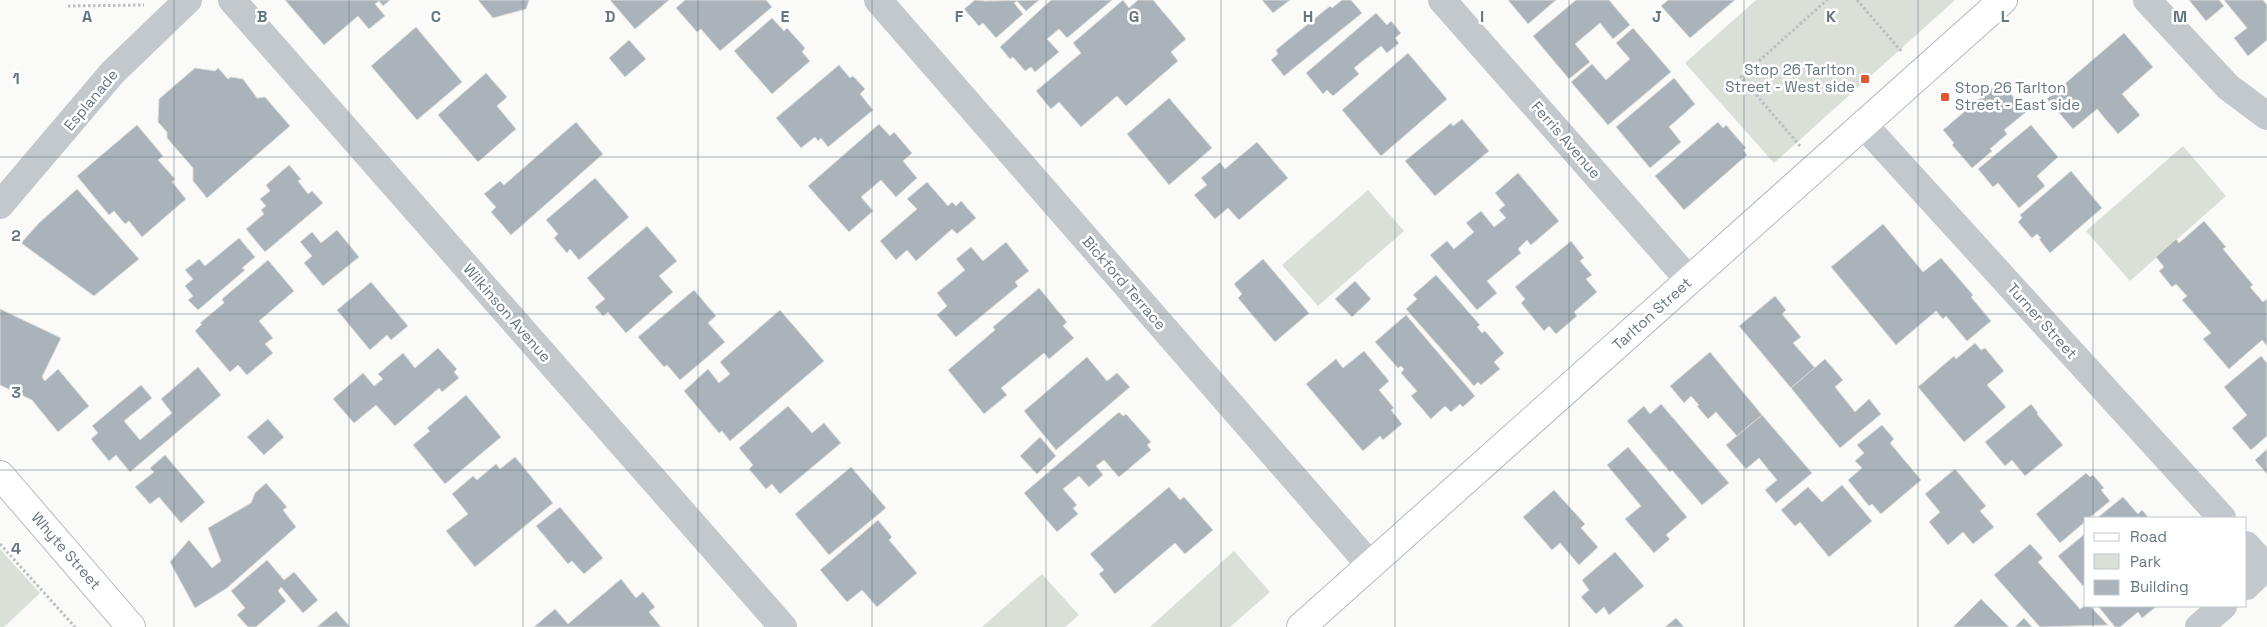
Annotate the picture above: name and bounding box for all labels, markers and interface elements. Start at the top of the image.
text: A [82,6,92,27]
text: B [257,6,267,27]
text: C [431,6,441,27]
text: D [605,6,615,27]
text: E [781,6,790,27]
text: F [955,6,964,27]
text: G [1129,6,1139,27]
text: H [1303,6,1313,27]
text: I [1480,6,1484,27]
text: J [1652,6,1662,27]
text: K [1826,6,1836,27]
text: L [2001,6,2010,27]
text: M [2173,6,2187,27]
place label: Stop 26 Tarlton Street - West side [1725,60,1855,96]
street label: Esplanade [59,65,122,134]
text: 1 [12,68,20,89]
marker: Stop 26 Tarlton Street - West side [1859,73,1871,85]
place label: Stop 26 Tarlton Street - East side [1955,78,2080,114]
marker: Stop 26 Tarlton Street - East side [1939,91,1951,103]
street label: Ferris Avenue [1528,97,1605,182]
text: 2 [11,225,21,246]
street label: Bickford Terrace [1078,232,1170,334]
street label: Wilkinson Avenue [459,259,555,366]
street label: Tarlton Street [1608,273,1695,354]
street label: Turner Street [2003,279,2082,363]
text: 3 [11,382,21,403]
street label: Whyte Street [28,508,105,593]
legend [2084,517,2247,607]
text: Road [2130,527,2167,546]
text: 4 [11,538,21,559]
text: Park [2130,552,2161,571]
text: Building [2130,577,2189,596]

